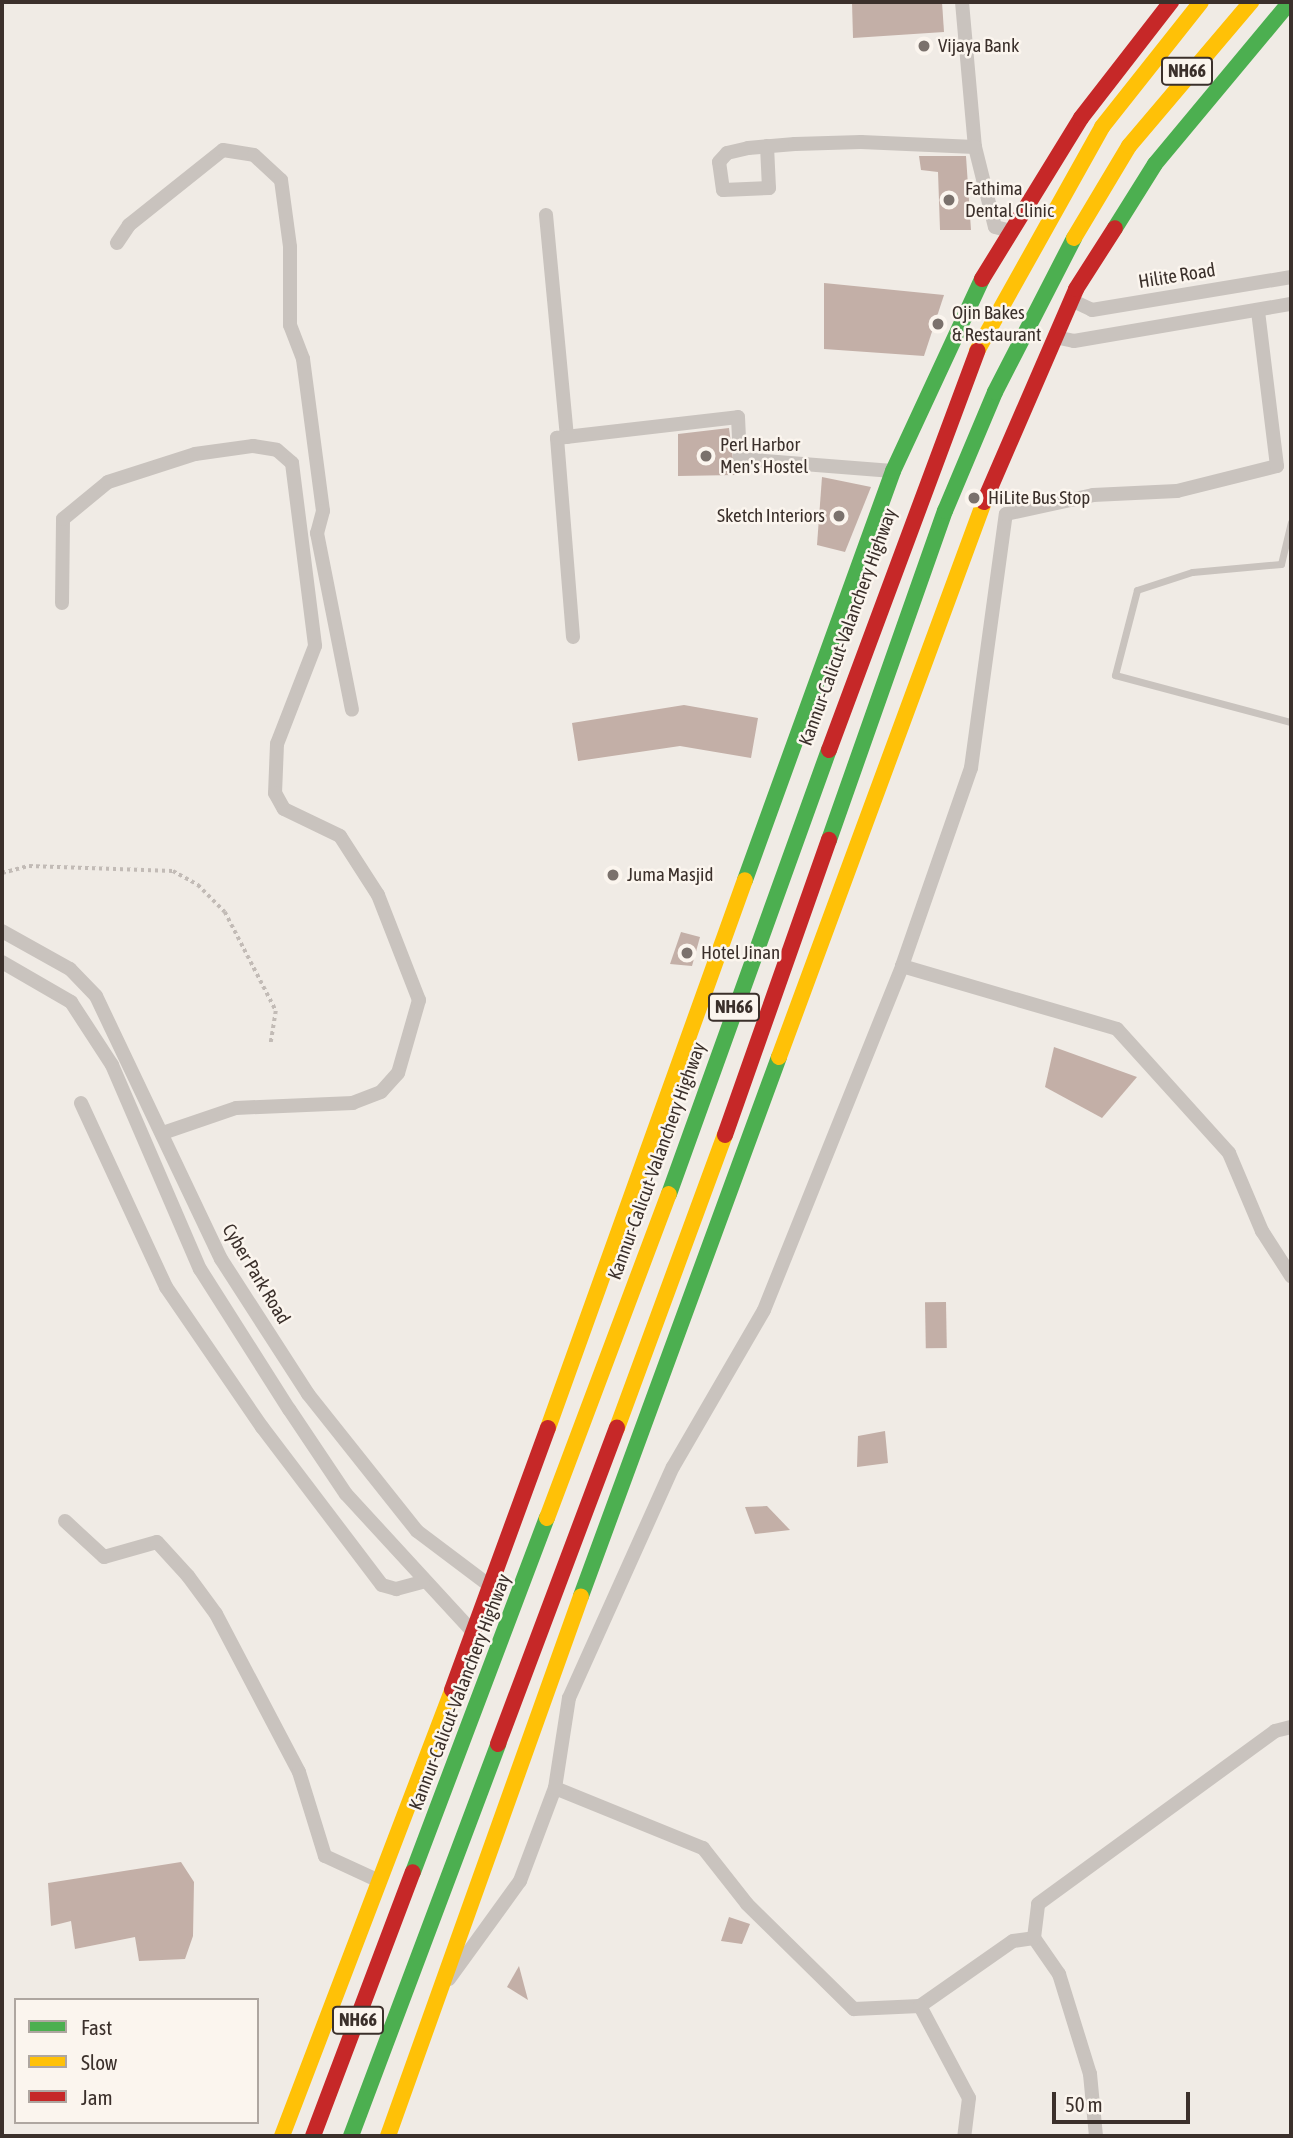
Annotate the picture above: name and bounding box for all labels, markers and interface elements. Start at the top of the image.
place label: Vijaya Bank [938,35,1019,57]
marker: Vijaya Bank [916,38,932,54]
road number: NH66 [1161,56,1213,86]
place label: Fathima Dental Clinic [965,178,1054,222]
marker: Fathima Dental Clinic [939,190,959,210]
street label: Hilite Road [1137,259,1217,293]
place label: Ojin Bakes & Restaurant [952,302,1042,346]
marker: Ojin Bakes & Restaurant [930,316,946,332]
place label: Perl Harbor Men's Hostel [720,434,808,478]
marker: Perl Harbor Men's Hostel [698,448,714,464]
place label: HiLite Bus Stop [988,487,1090,509]
marker: HiLite Bus Stop [966,490,982,506]
place label: Sketch Interiors [717,505,825,527]
street label: Kannur-Calicut-Valanchery Highway [794,505,902,749]
marker: Sketch Interiors [831,508,847,524]
place label: Juma Masjid [627,864,713,886]
marker: Juma Masjid [605,867,621,883]
place label: Hotel Jinan [701,942,780,964]
marker: Hotel Jinan [679,945,695,961]
road number: NH66 [708,992,760,1022]
street label: Kannur-Calicut-Valanchery Highway [603,1039,711,1283]
street label: Cyber Park Road [217,1220,295,1328]
street label: Kannur-Calicut-Valanchery Highway [404,1571,516,1813]
legend [14,1998,259,2124]
road number: NH66 [332,2006,384,2034]
text: Fast [81,2015,112,2039]
text: Slow [81,2050,117,2074]
scale bar [1055,2078,1193,2122]
text: Jam [81,2085,113,2109]
text: 50 m [1065,2092,1103,2116]

